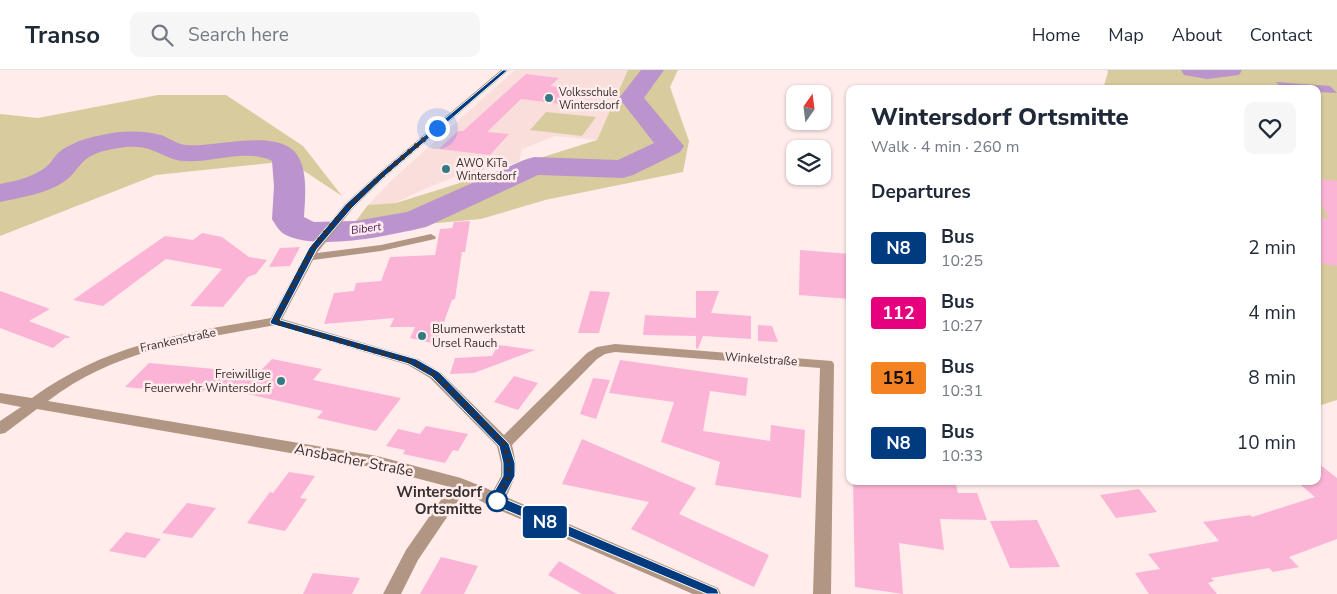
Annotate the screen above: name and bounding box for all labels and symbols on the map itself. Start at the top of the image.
place label: Volksschule Wintersdorf [558,85,619,113]
north arrow [786,85,831,130]
marker: Volksschule Wintersdorf [543,92,555,104]
your location [425,116,450,141]
place label: AWO KiTa Wintersdorf [456,156,516,184]
marker: AWO KiTa Wintersdorf [440,163,452,175]
water label: Bibert [350,219,383,238]
place label: Blumenwerkstatt Ursel Rauch [432,321,526,351]
street label: Frankenstraße [139,324,217,356]
marker: Blumenwerkstatt Ursel Rauch [416,330,428,342]
street label: Winkelstraße [724,348,798,370]
place label: Freiwillige Feuerwehr Wintersdorf [144,366,272,396]
marker: Freiwillige Feuerwehr Wintersdorf [275,375,287,387]
street label: Ansbacher Straße [293,439,415,481]
place label: Wintersdorf Ortsmitte [396,482,483,519]
marker: Wintersdorf Ortsmitte [486,490,508,512]
line badge: N8 [522,506,568,538]

